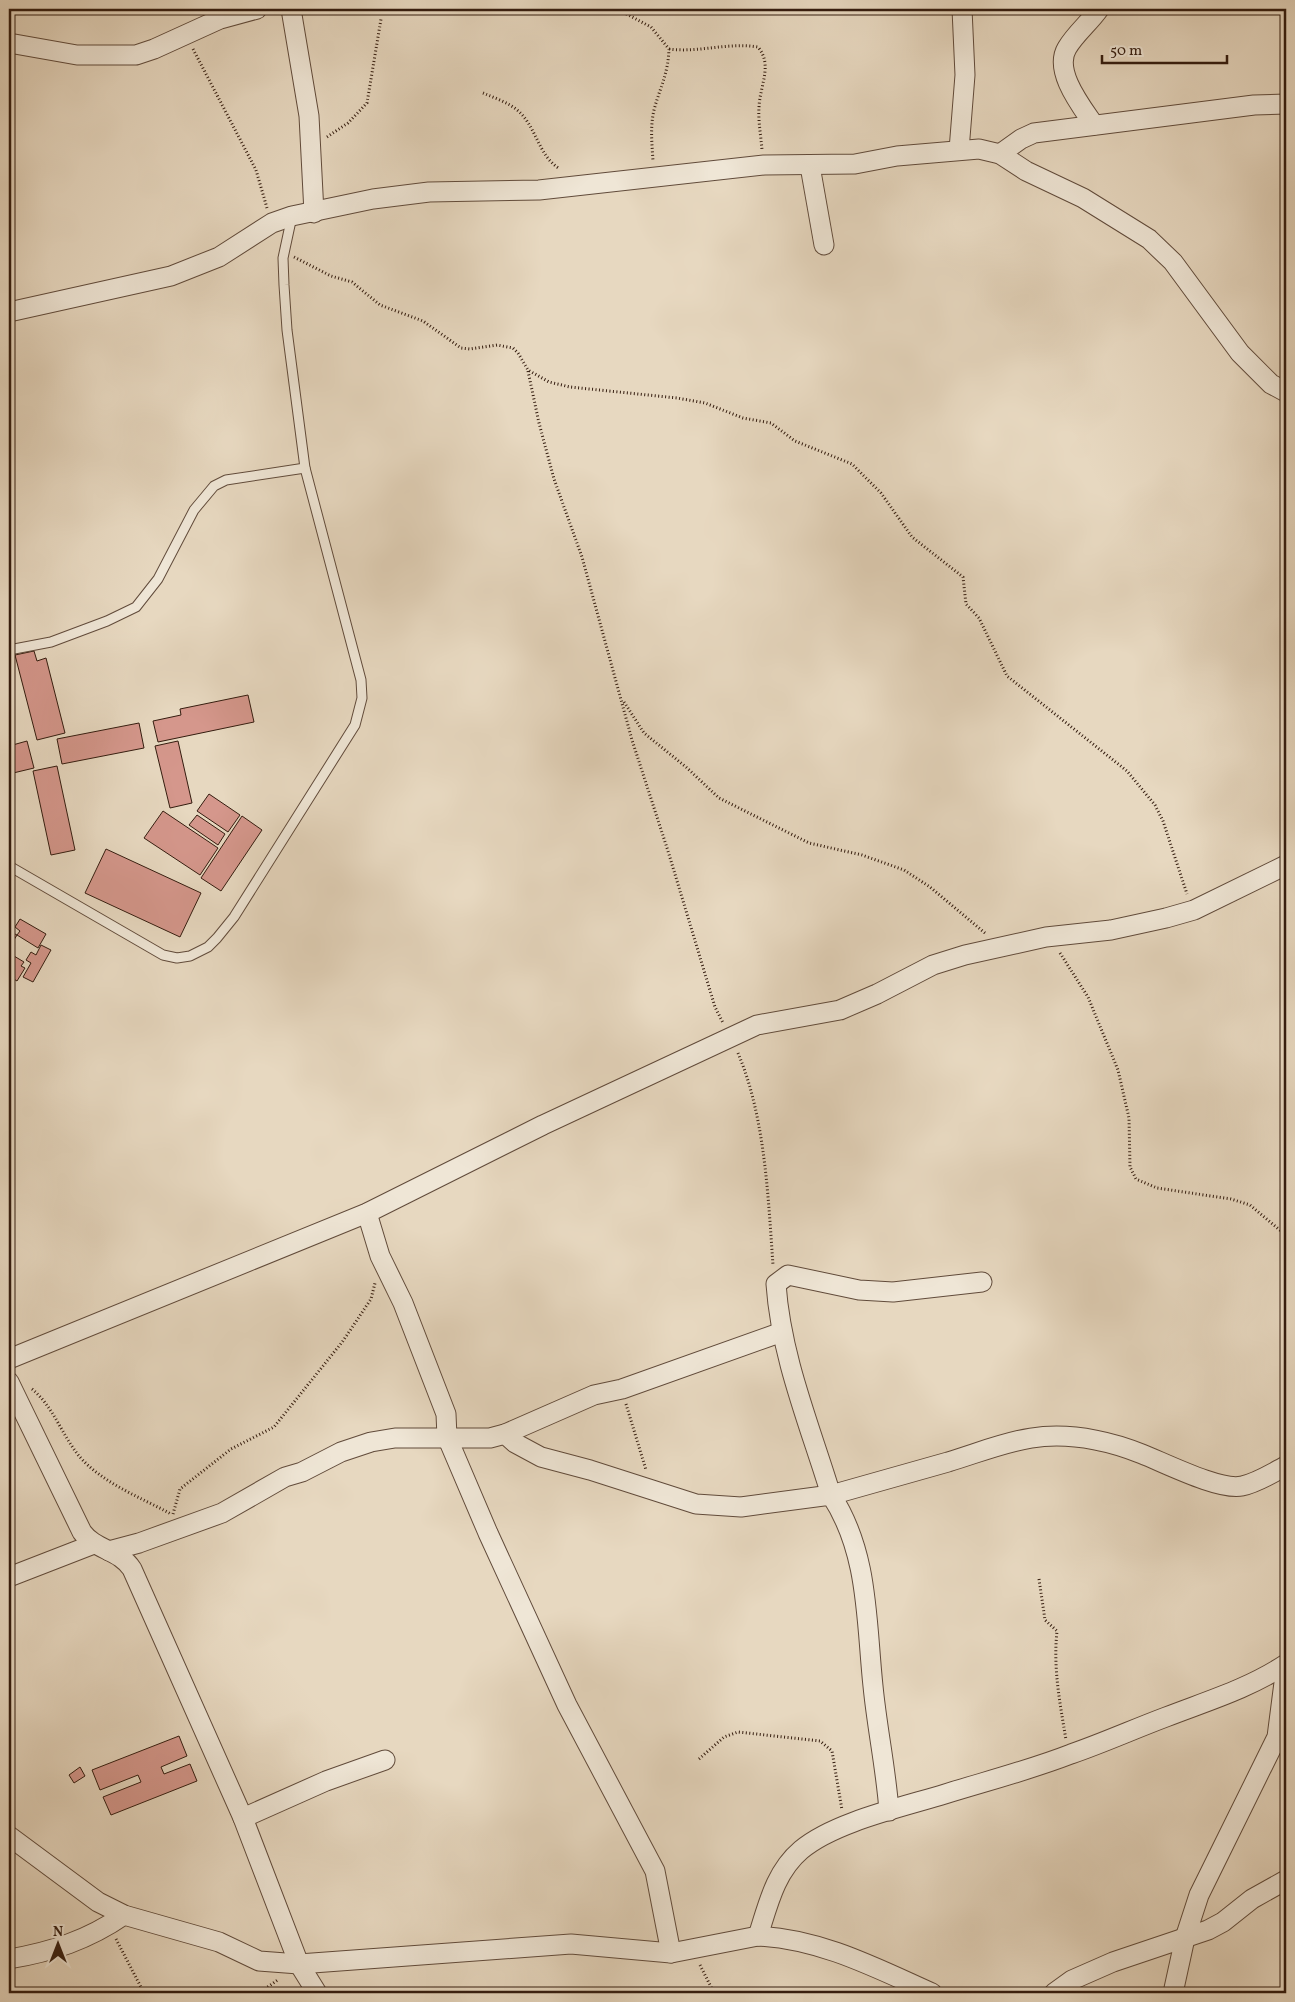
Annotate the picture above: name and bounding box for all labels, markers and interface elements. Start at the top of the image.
scale bar [1102,32,1228,64]
text: 50 m [1110,41,1142,62]
north arrow [32,1920,82,1970]
text: N [53,1923,63,1942]

